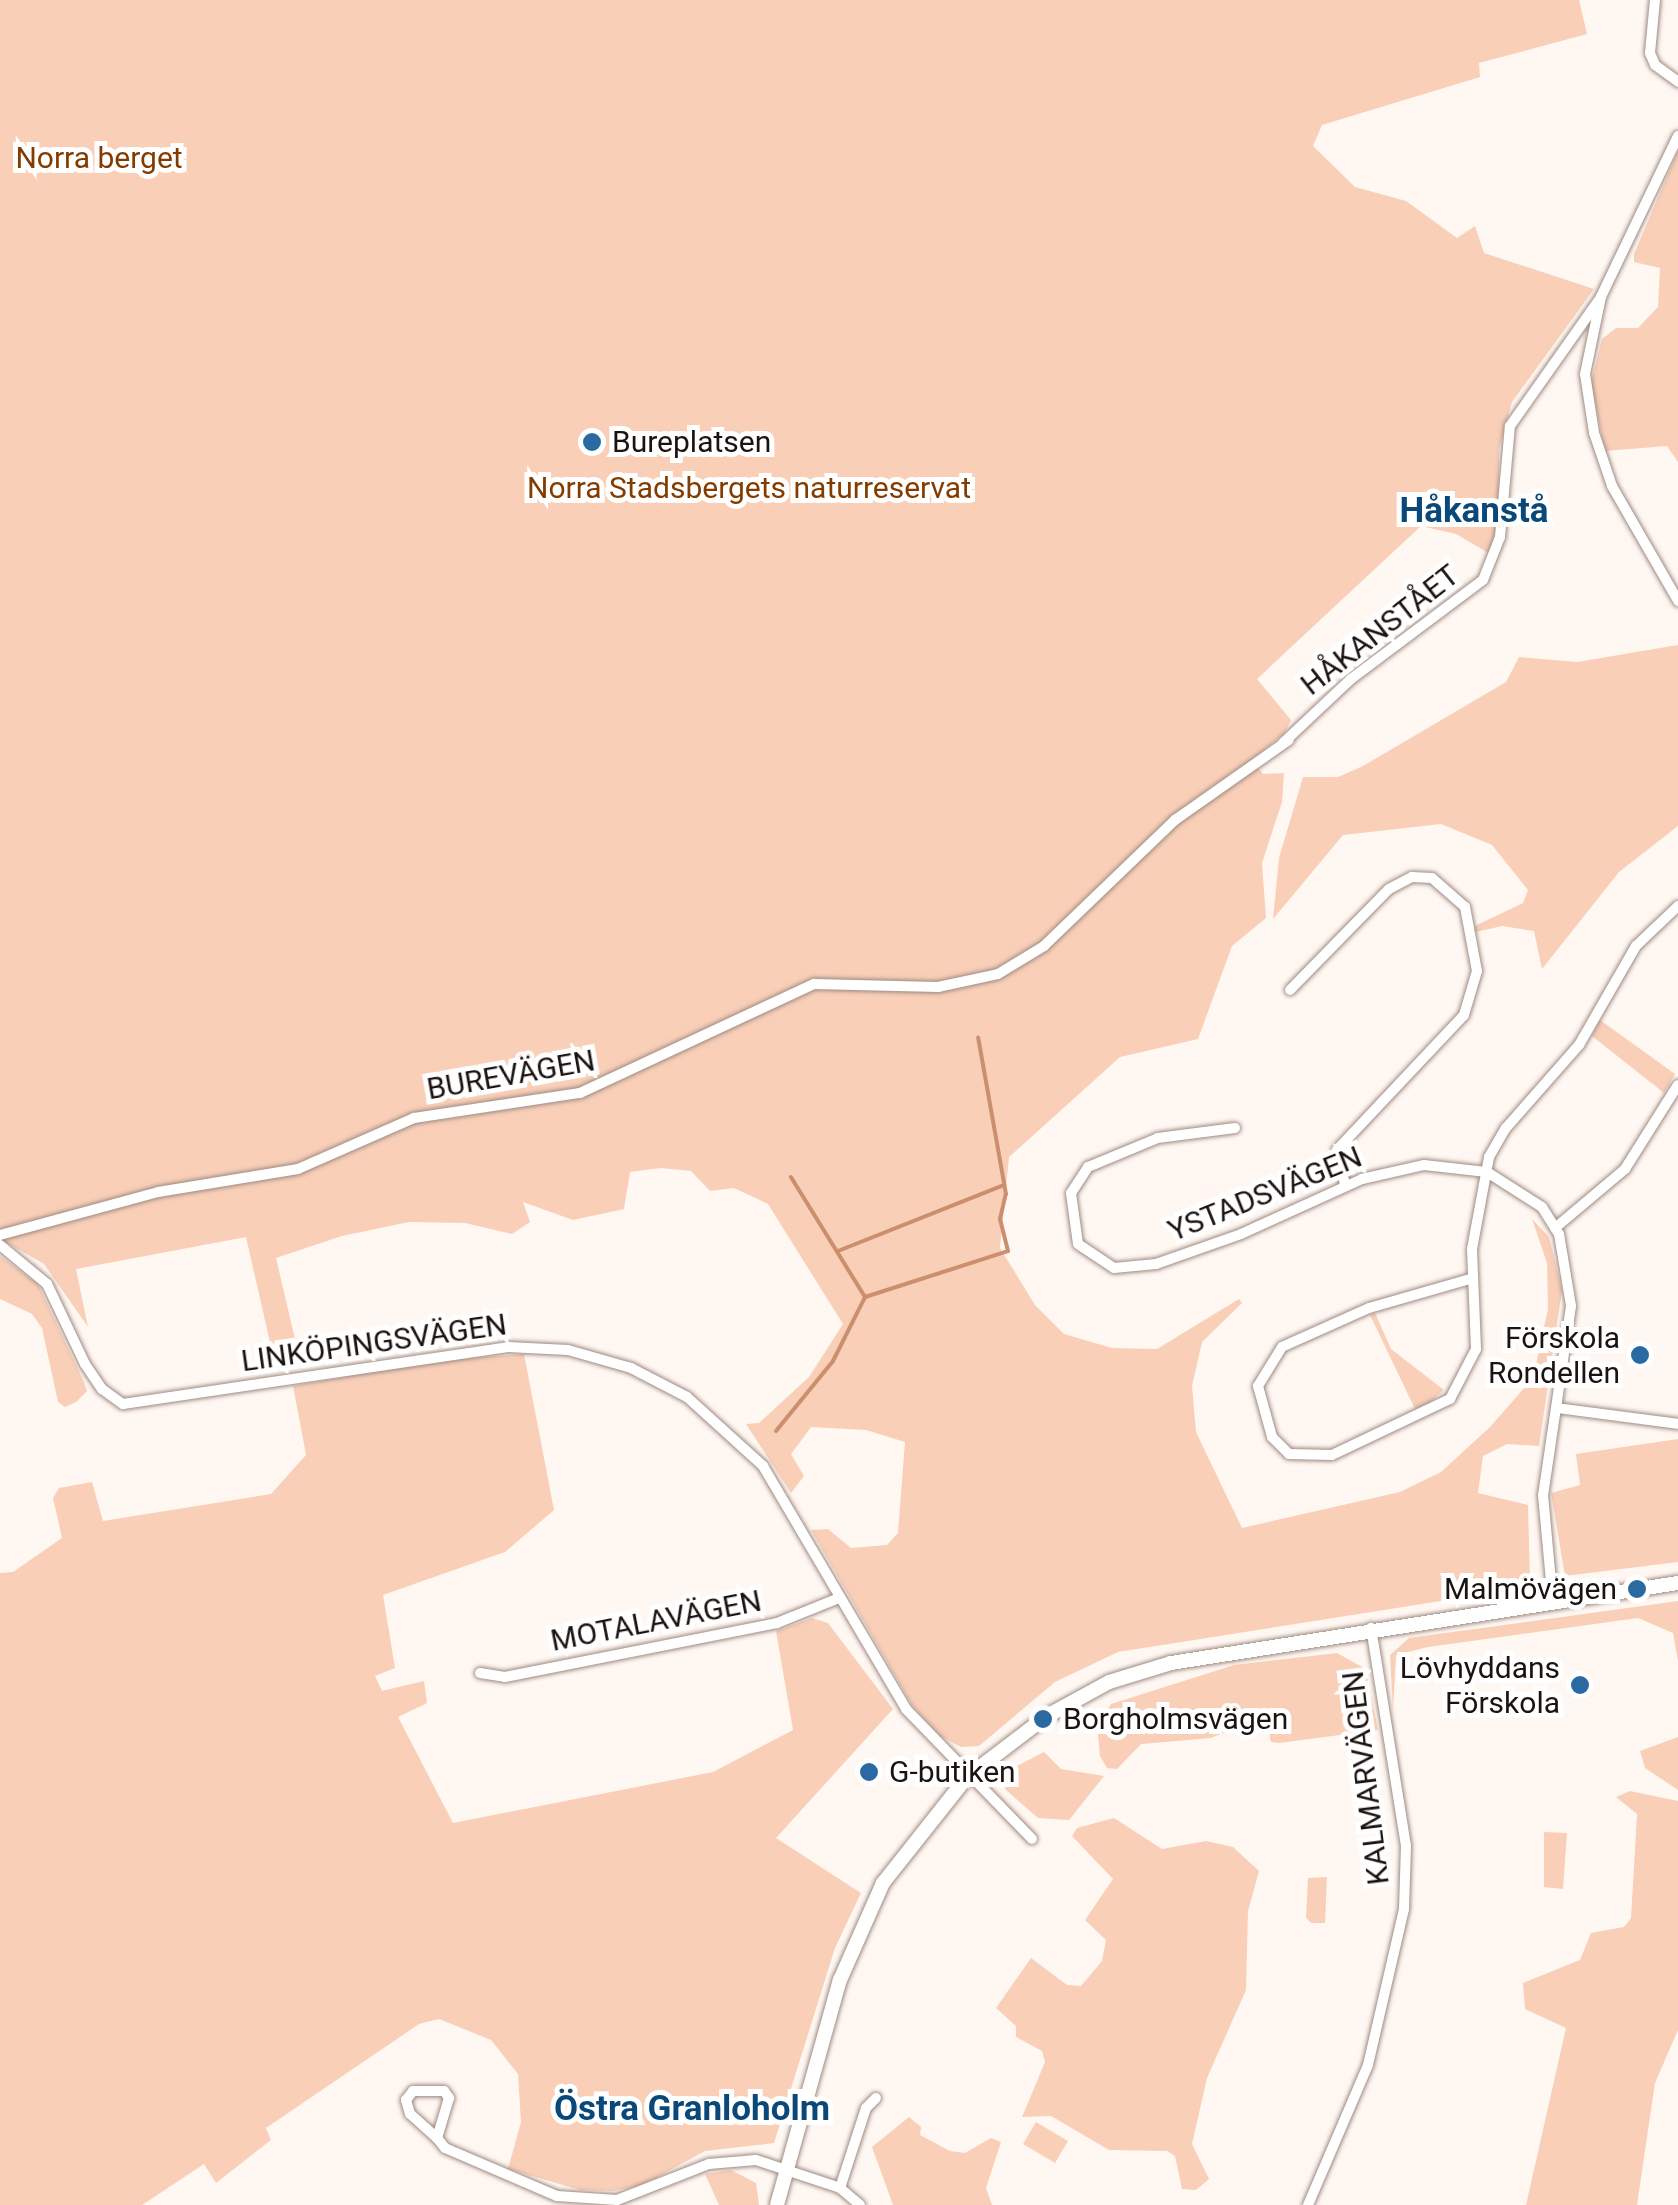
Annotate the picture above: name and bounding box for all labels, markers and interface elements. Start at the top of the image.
park label: Norra berget [15,140,183,176]
place label: Bureplatsen [612,424,771,460]
marker: Bureplatsen [581,431,603,453]
park label: Norra Stadsbergets naturreservat [527,470,971,506]
district label: Håkanstå [1399,490,1549,532]
street label: HÅKANSTÅET [1294,557,1466,703]
street label: BUREVÄGEN [424,1043,598,1107]
street label: YSTADSVÄGEN [1163,1139,1367,1249]
street label: LINKÖPINGSVÄGEN [239,1307,509,1379]
place label: Förskola Rondellen [1488,1320,1620,1390]
marker: Förskola Rondellen [1629,1344,1651,1366]
place label: Malmövägen [1444,1571,1617,1607]
marker: Malmövägen [1626,1578,1648,1600]
street label: MOTALAVÄGEN [548,1583,764,1659]
place label: Lövhyddans Förskola [1400,1650,1560,1720]
street label: KALMARVÄGEN [1335,1669,1397,1887]
marker: Lövhyddans Förskola [1569,1674,1591,1696]
place label: Borgholmsvägen [1063,1701,1288,1737]
marker: Borgholmsvägen [1032,1708,1054,1730]
place label: G-butiken [889,1754,1016,1790]
marker: G-butiken [858,1761,880,1783]
district label: Östra Granloholm [554,2088,830,2130]

